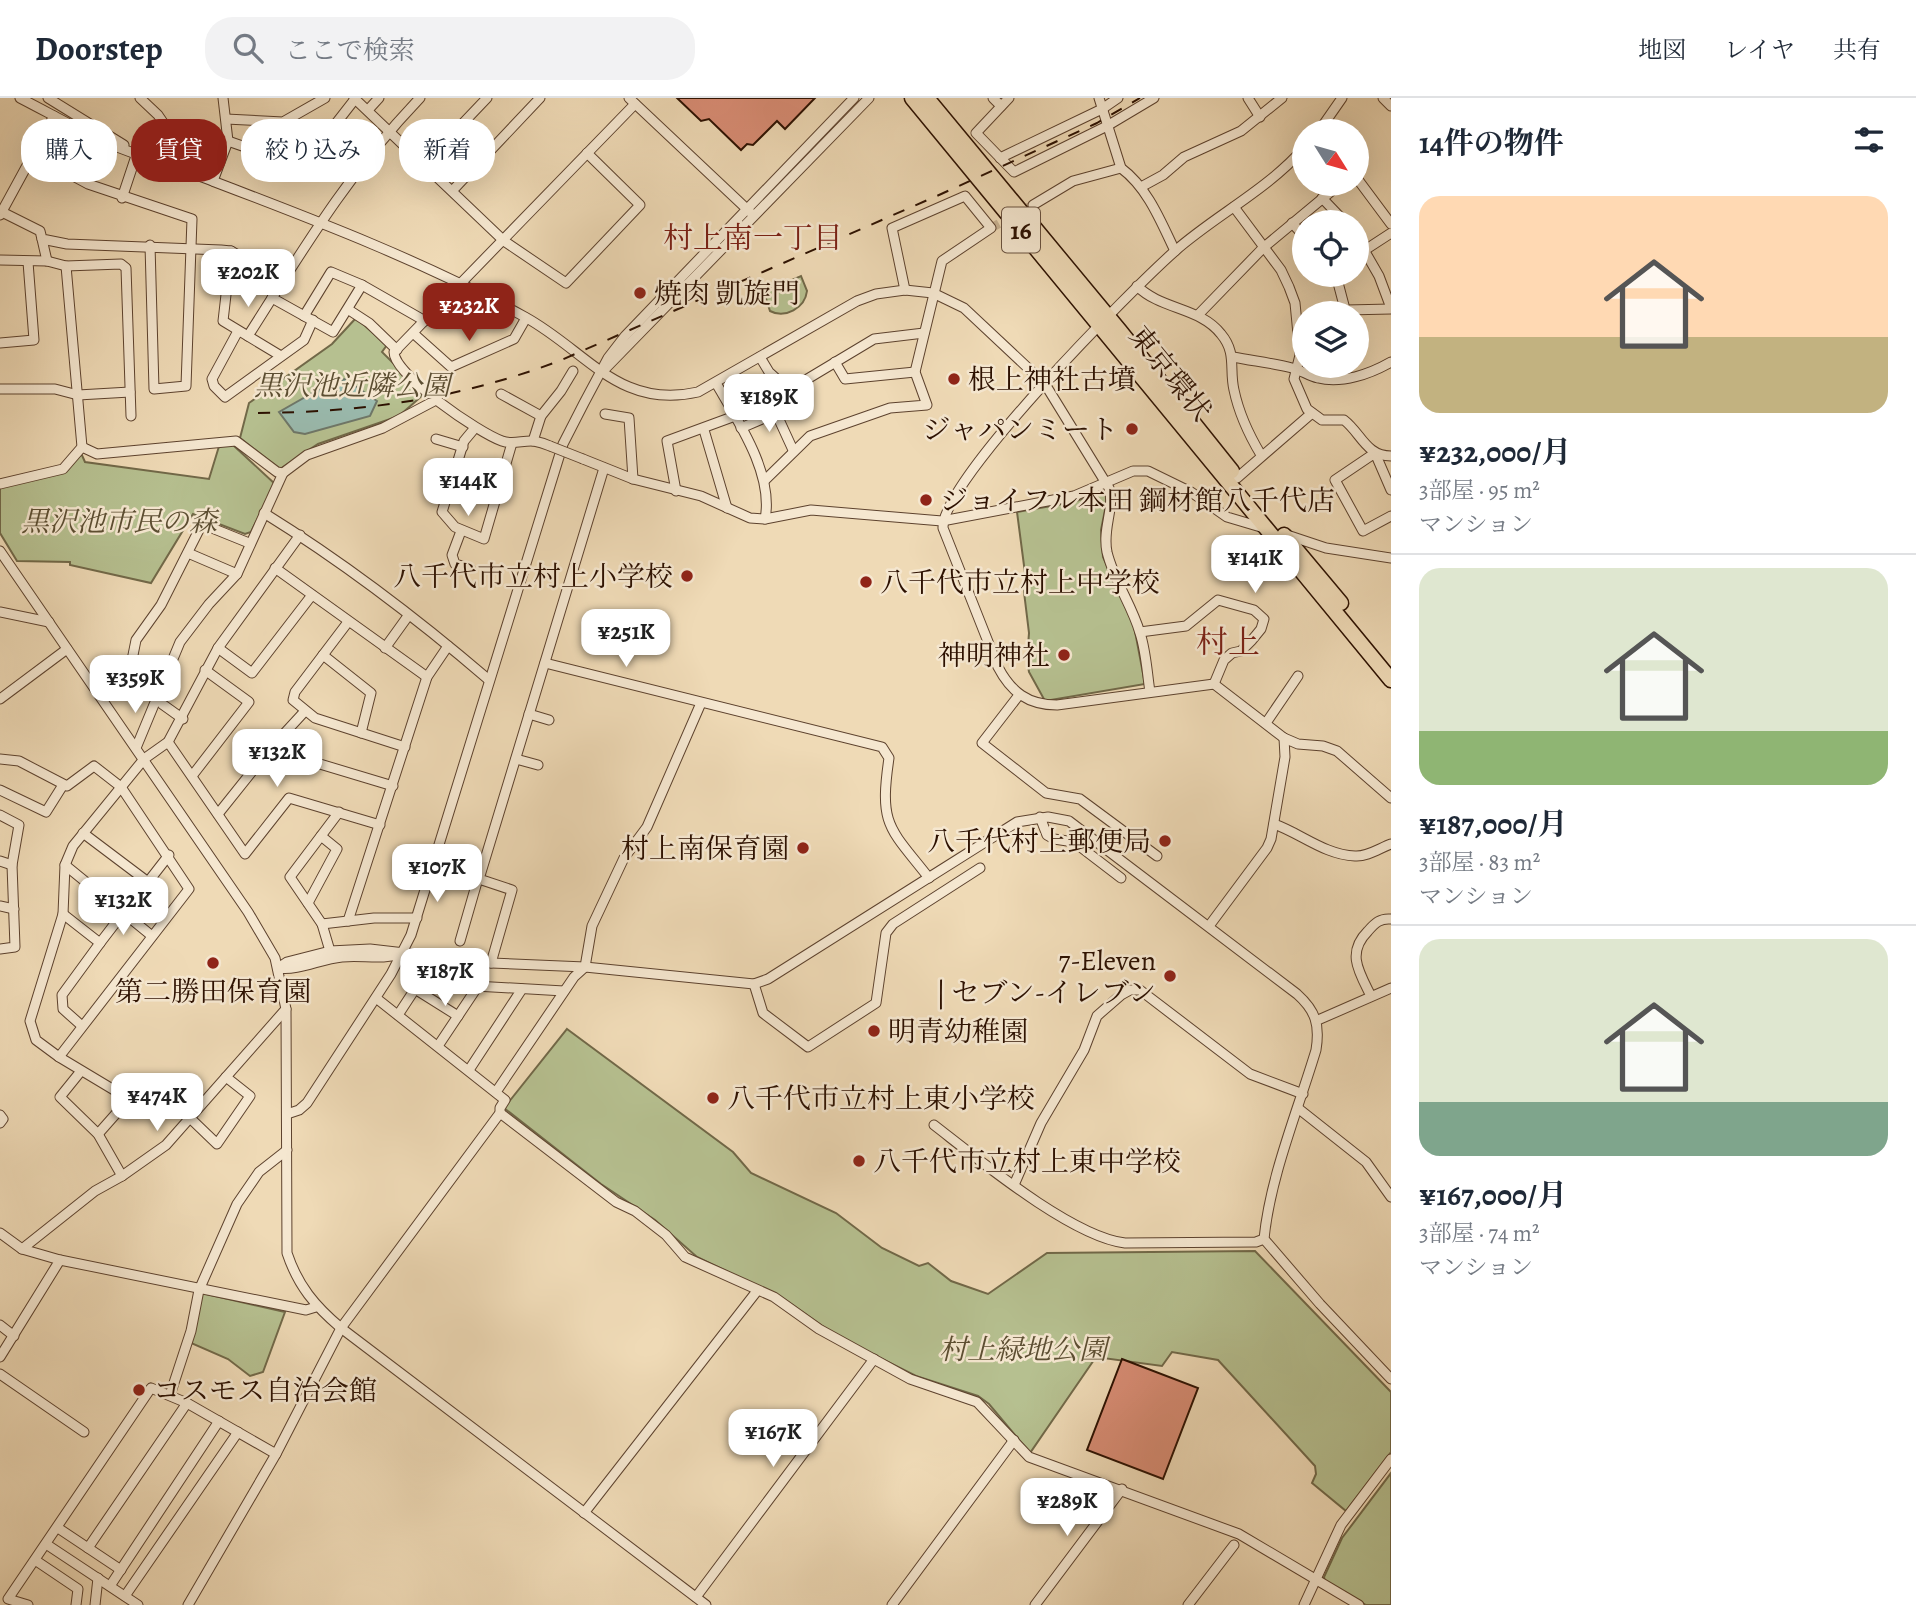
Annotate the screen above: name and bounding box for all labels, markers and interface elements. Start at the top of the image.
search box [205,17,695,80]
text: Doorstep [35,26,163,71]
icon: search [229,29,267,67]
text: ここで検索 [285,33,415,68]
text: 地図 [1638,34,1686,66]
text: レイヤ [1724,34,1795,66]
text: 共有 [1833,34,1881,66]
chip: 購入 [21,119,117,182]
chip: 賃貸 [131,119,227,182]
chip: 絞り込み [241,119,385,182]
chip: 新着 [399,119,495,182]
north arrow [1292,119,1368,196]
map controls [1292,119,1369,378]
icon: filters [1850,121,1888,159]
text: 14件の物件 [1419,123,1564,163]
road number: 16 [1002,208,1040,252]
button: locate [1292,210,1369,287]
district label: 村上南一丁目 [663,218,843,258]
icon: home [1591,241,1717,367]
pin: ¥202K [199,250,297,309]
text: ¥202K [217,256,279,287]
place label: 焼肉 凱旋門 [654,275,800,313]
pin: ¥232K [420,284,518,343]
marker: 焼肉 凱旋門 [632,285,648,301]
text: ¥232K [439,290,499,321]
button: layers [1292,301,1369,378]
street label: 東京環状 [1120,318,1220,429]
place label: 根上神社古墳 [968,361,1136,399]
park label: 黒沢池近隣公園 [254,367,454,405]
marker: 根上神社古墳 [946,371,962,387]
pin: ¥189K [720,374,818,434]
text: ¥189K [740,381,798,412]
place label: ジャパンミート [923,411,1118,449]
marker: ジャパンミート [1124,421,1140,437]
text: ¥232,000/月 [1419,432,1571,472]
pin: ¥144K [419,458,517,518]
text: ¥144K [439,465,497,496]
text: 3部屋 · 95 m² [1419,475,1540,506]
place label: ジョイフル本田 鋼材館八千代店 [940,482,1335,520]
marker: ジョイフル本田 鋼材館八千代店 [918,492,934,508]
park label: 黒沢池市民の森 [21,503,220,541]
text: マンション [1419,509,1533,540]
pin: ¥141K [1206,536,1304,595]
text: ¥141K [1227,542,1283,573]
place label: 八千代市立村上小学校 [393,558,673,596]
place label: 八千代市立村上中学校 [880,564,1160,602]
marker: 八千代市立村上小学校 [679,568,695,584]
marker: 八千代市立村上中学校 [858,574,874,590]
pin: ¥251K [577,610,675,669]
icon: home [1591,613,1717,739]
text: ¥251K [597,616,655,647]
district label: 村上 [1196,620,1260,664]
place label: 神明神社 [938,637,1050,675]
marker: 神明神社 [1056,647,1072,663]
pin: ¥359K [86,656,184,715]
text: ¥359K [106,662,164,693]
pin: ¥132K [228,730,326,789]
text: ¥132K [248,736,306,767]
text: ¥187,000/月 [1419,804,1567,844]
place label: 八千代村上郵便局 [927,823,1151,861]
place label: 村上南保育園 [621,830,789,868]
marker: 八千代村上郵便局 [1157,833,1173,849]
marker: 村上南保育園 [795,840,811,856]
pin: ¥107K [388,844,486,904]
text: 3部屋 · 83 m² [1419,847,1540,878]
text: ¥107K [408,851,466,882]
pin: ¥132K [74,878,172,937]
text: マンション [1419,881,1533,912]
text: ¥132K [94,884,152,915]
place label: 7-Eleven | セブン-イレブン [936,942,1156,1012]
pin: ¥187K [396,948,494,1008]
marker: 第二勝田保育園 [205,955,221,971]
text: ¥187K [416,955,474,986]
marker: 7-Eleven | セブン-イレブン [1162,968,1178,984]
place label: 第二勝田保育園 [115,973,311,1011]
icon: home [1591,984,1717,1110]
place label: 明青幼稚園 [888,1013,1028,1051]
marker: 明青幼稚園 [866,1023,882,1039]
pin: ¥474K [108,1074,206,1133]
text: ¥474K [127,1080,187,1111]
place label: 八千代市立村上東小学校 [727,1080,1035,1118]
marker: 八千代市立村上東小学校 [705,1090,721,1106]
place label: 八千代市立村上東中学校 [873,1143,1181,1181]
marker: 八千代市立村上東中学校 [851,1153,867,1169]
text: ¥167,000/月 [1419,1175,1567,1215]
text: 3部屋 · 74 m² [1419,1218,1540,1249]
text: マンション [1419,1252,1533,1283]
park label: 村上緑地公園 [939,1331,1111,1369]
place label: コスモス自治会館 [153,1372,377,1410]
marker: コスモス自治会館 [131,1382,147,1398]
pin: ¥167K [724,1410,822,1469]
text: ¥167K [744,1416,802,1447]
pin: ¥289K [1018,1478,1116,1538]
text: ¥289K [1036,1485,1098,1516]

